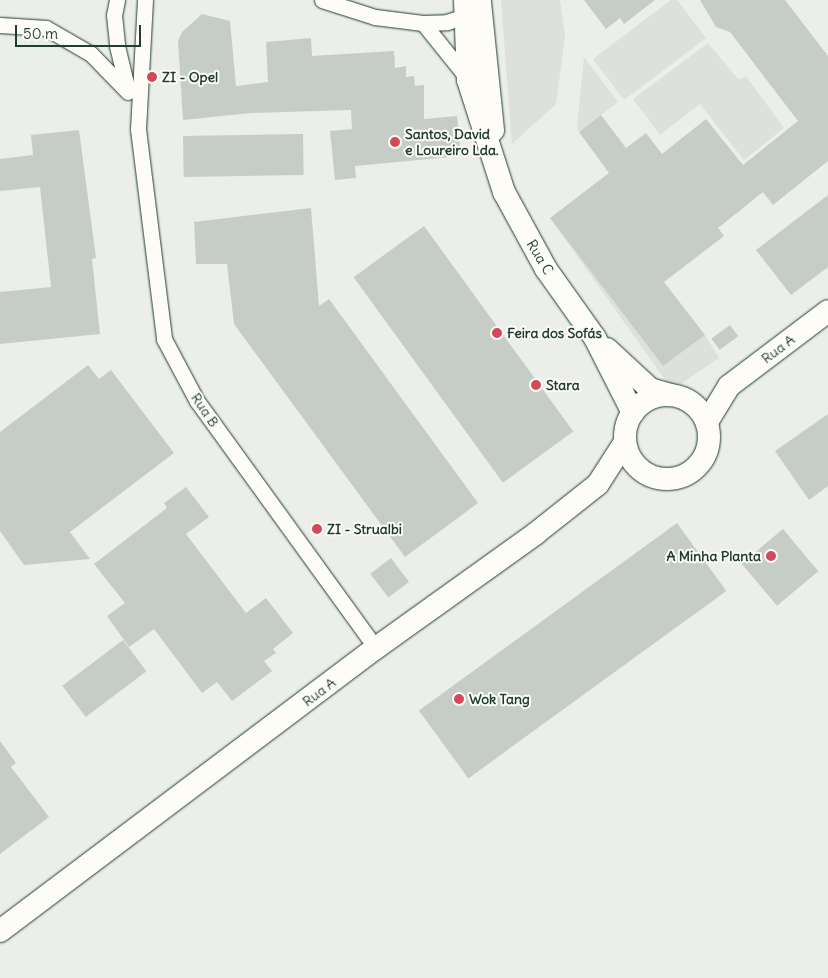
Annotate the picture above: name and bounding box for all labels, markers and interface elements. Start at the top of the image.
scale bar [18,15,144,47]
text: 50 m [23,24,58,43]
place label: ZI - Opel [162,69,218,85]
marker: ZI - Opel [146,71,158,83]
place label: Santos, David e Loureiro Lda. [405,126,499,158]
marker: Santos, David e Loureiro Lda. [389,136,401,148]
street label: Rua C [523,237,557,277]
place label: Feira dos Sofás [507,325,602,341]
marker: Feira dos Sofás [491,327,503,339]
street label: Rua A [758,331,798,367]
place label: Stara [546,377,580,393]
marker: Stara [530,379,542,391]
street label: Rua B [188,390,222,430]
place label: ZI - Strualbi [327,521,402,537]
marker: ZI - Strualbi [311,523,323,535]
place label: A Minha Planta [667,548,761,564]
marker: A Minha Planta [765,550,777,562]
street label: Rua A [299,674,339,710]
place label: Wok Tang [469,691,530,707]
marker: Wok Tang [453,693,465,705]

